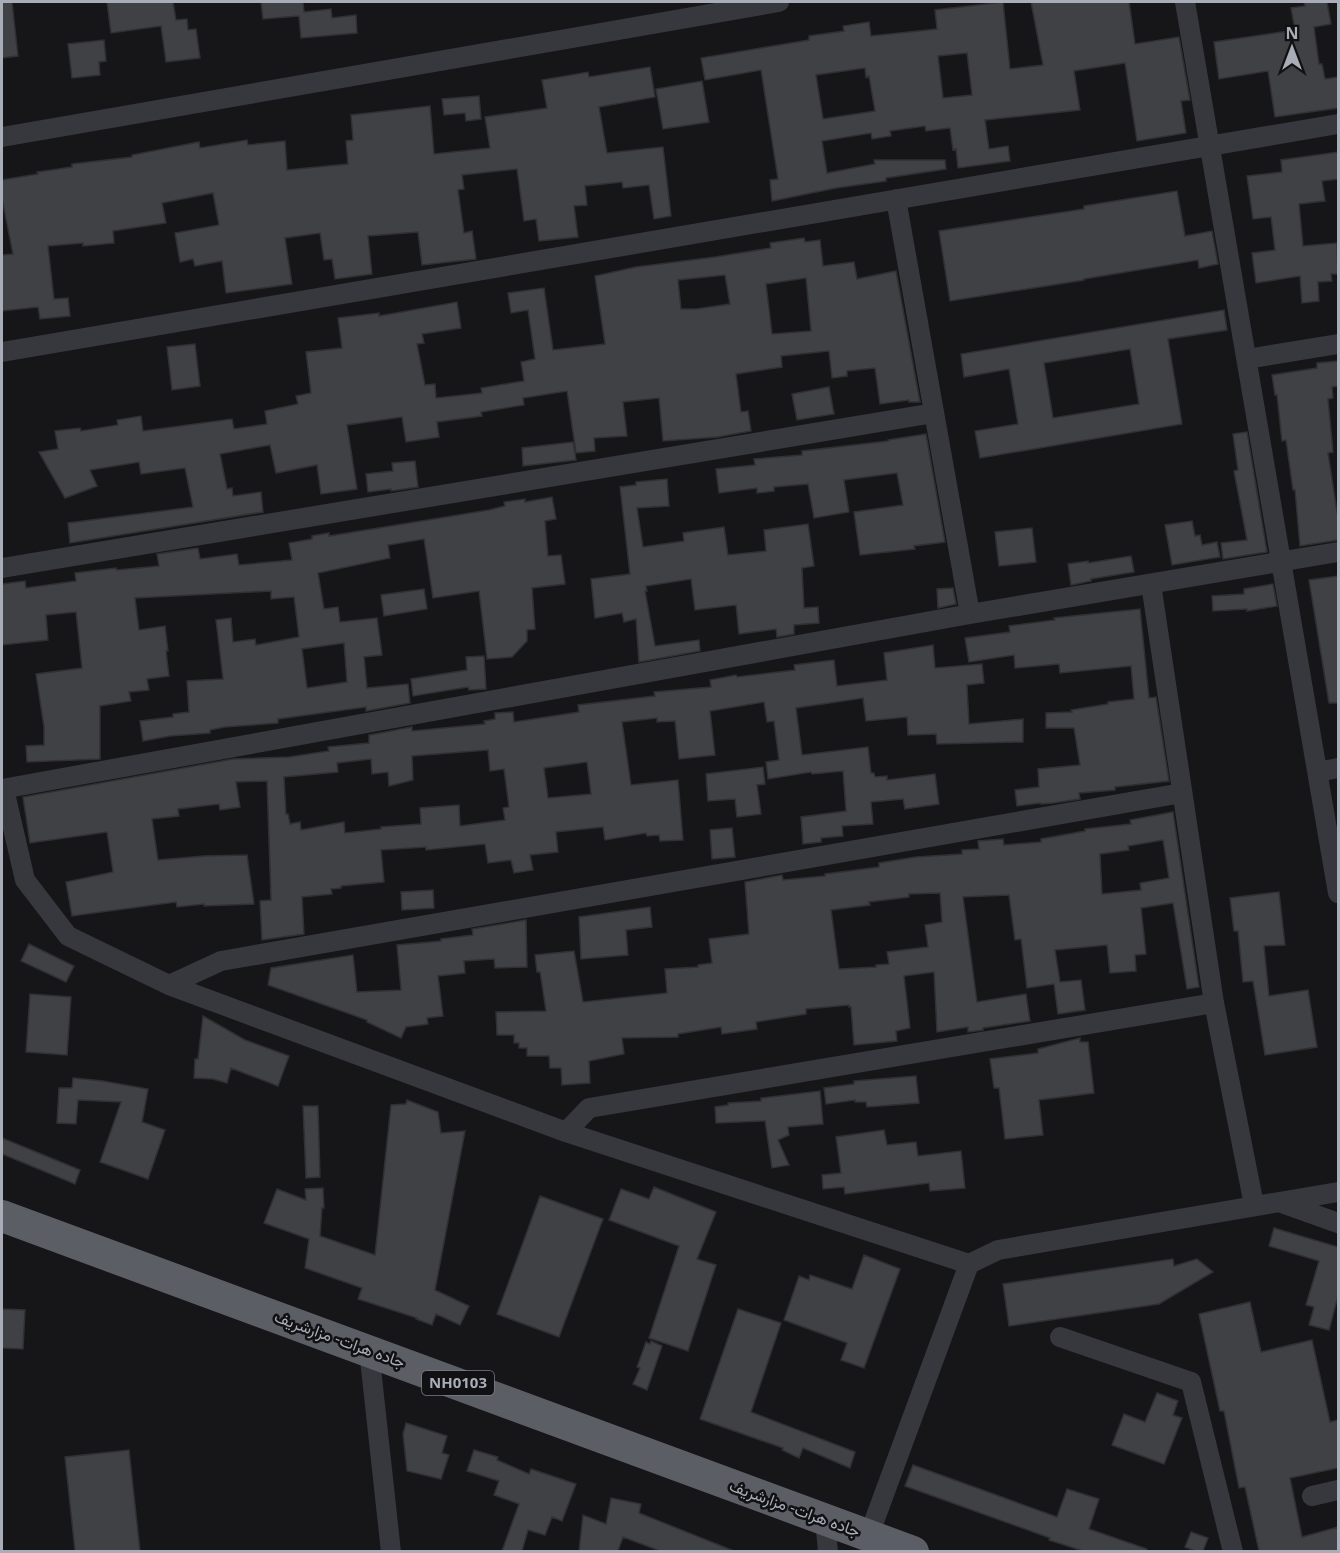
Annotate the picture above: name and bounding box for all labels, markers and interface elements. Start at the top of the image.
north arrow [1262,18,1322,78]
text: N [1285,22,1299,44]
street label: جاده هرات- مزارشریف [272,1305,409,1373]
road number: NH0103 [422,1371,494,1395]
street label: جاده هرات- مزارشریف [727,1474,864,1542]

